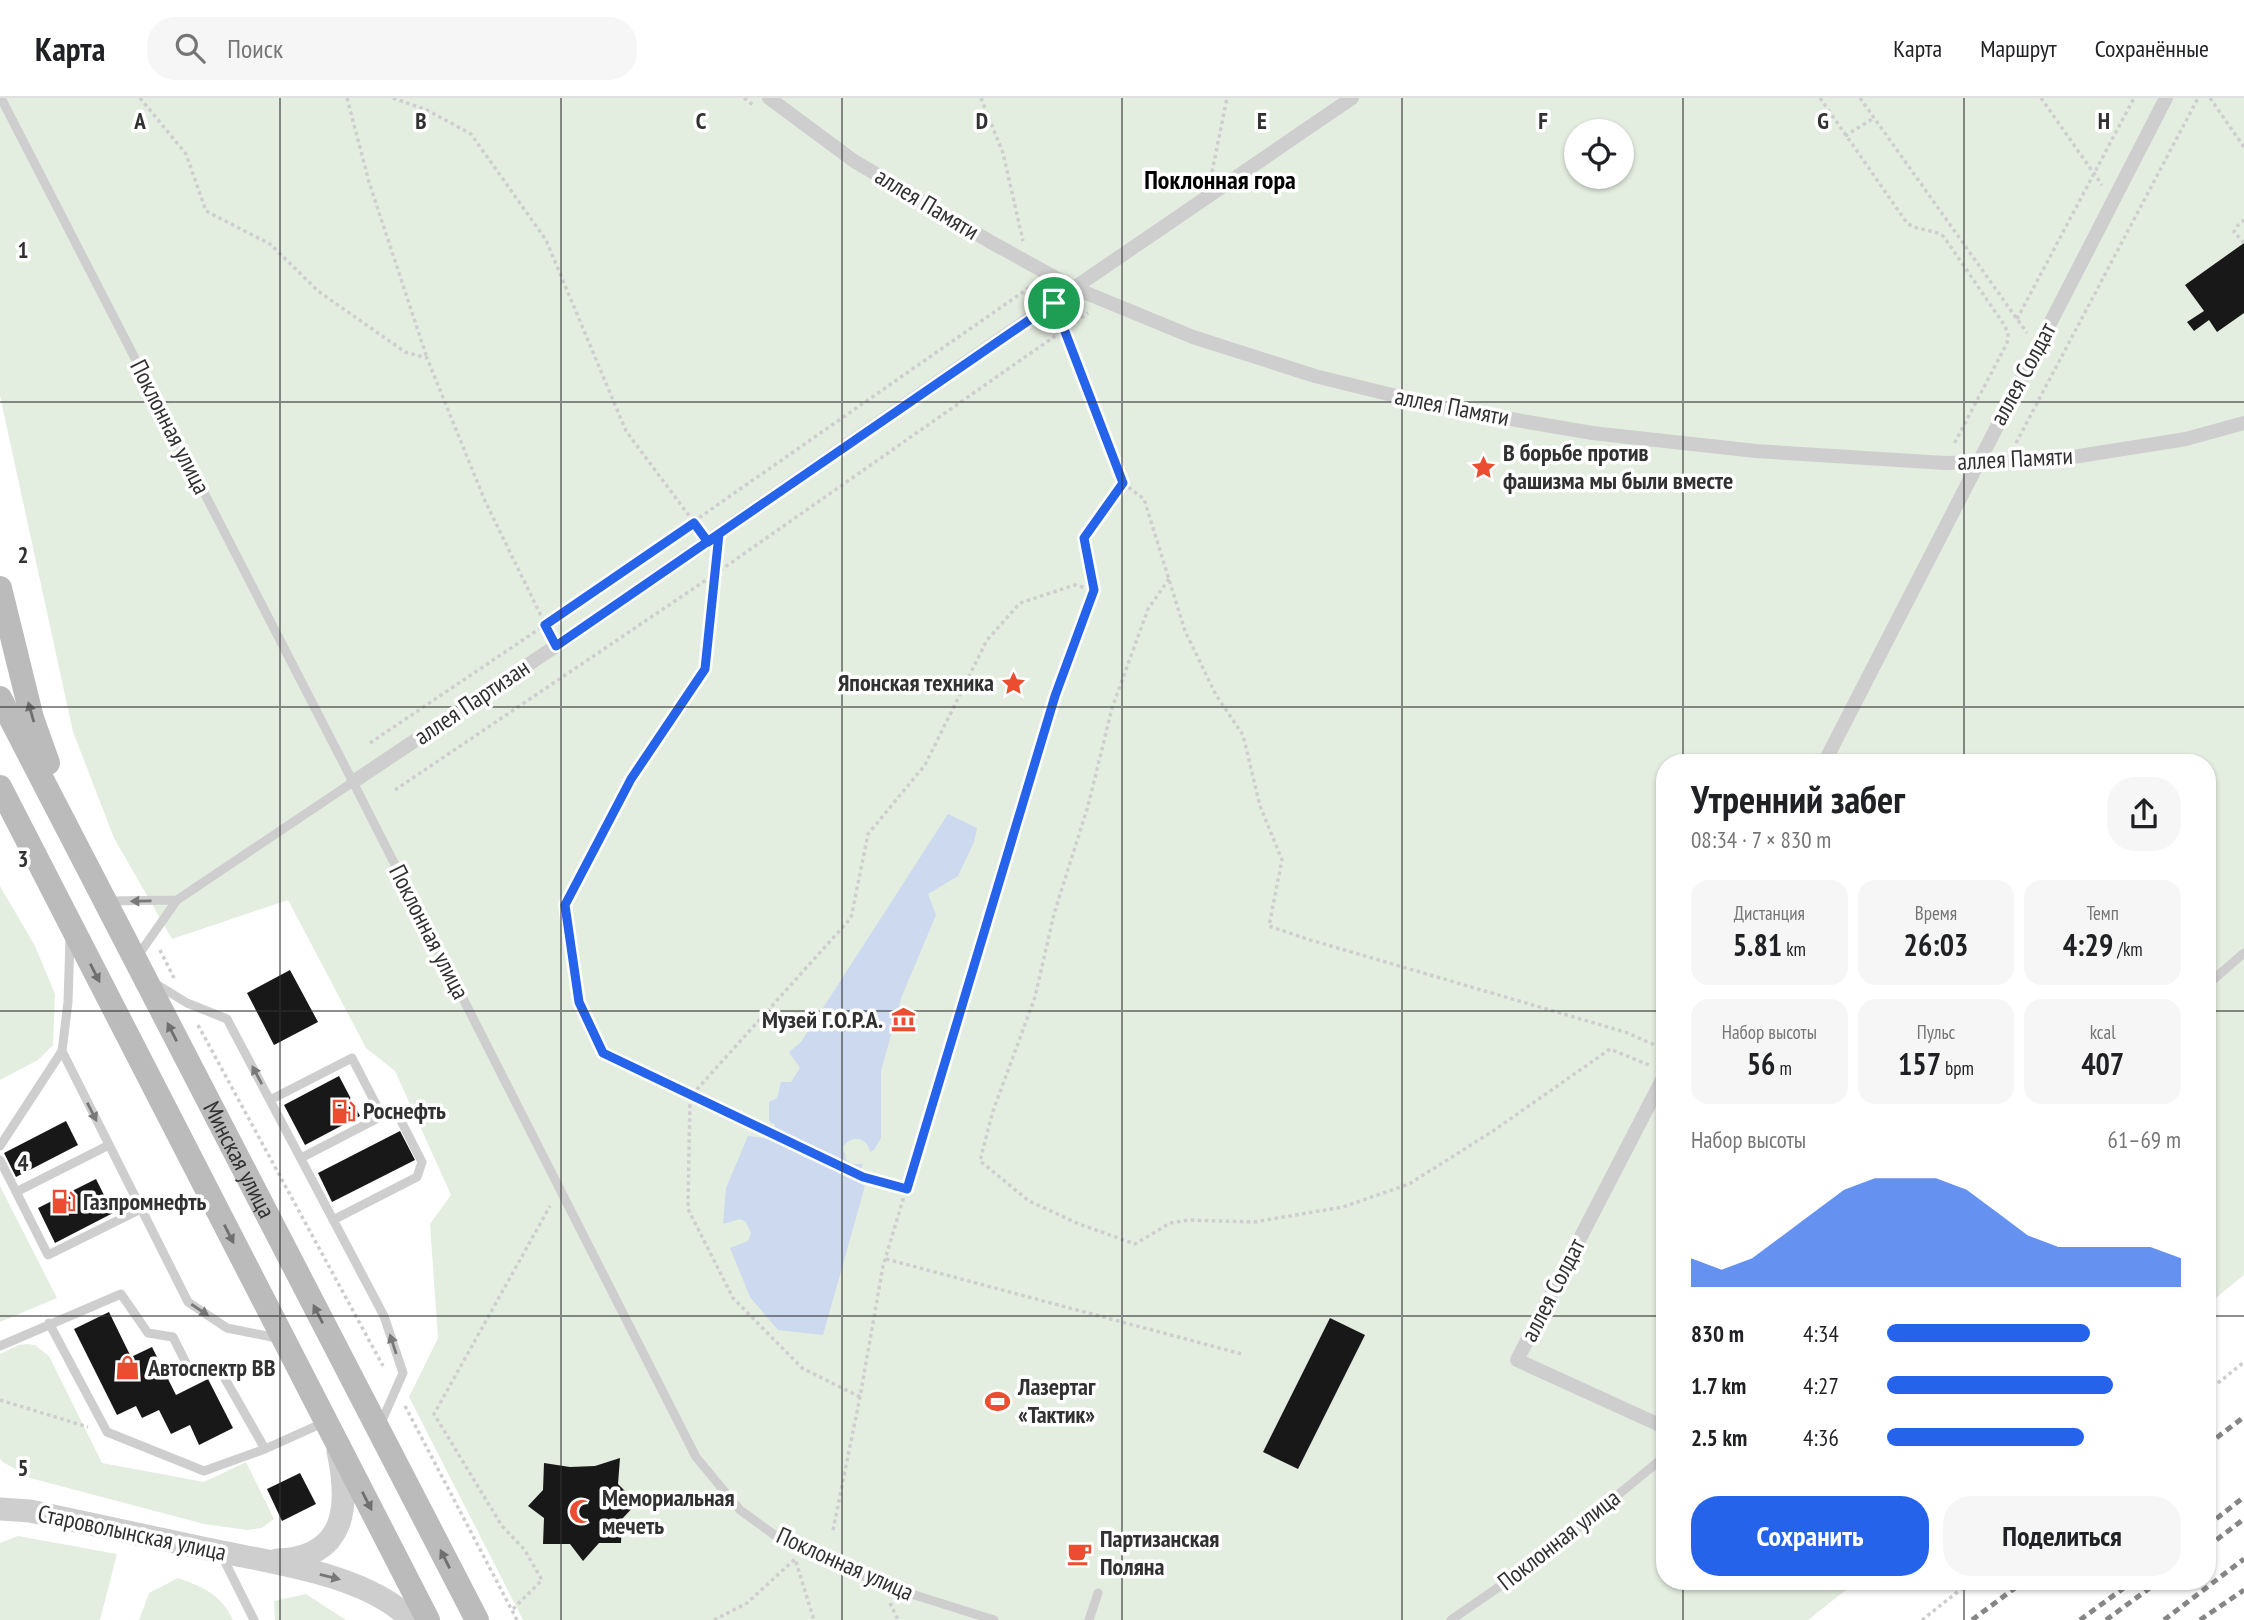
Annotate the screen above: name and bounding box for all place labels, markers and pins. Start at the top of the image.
pin [1024,273,1084,333]
place label: В борьбе против фашизма мы были вместе [1503,437,1733,496]
place icon: В борьбе против фашизма мы были вместе [1469,453,1497,481]
place label: Японская техника [838,667,994,698]
place icon: Японская техника [1000,669,1028,697]
place label: Музей Г.О.Р.А. [762,1004,883,1035]
museum icon: Музей Г.О.Р.А. [889,1006,917,1034]
place label: Роснефть [363,1095,446,1126]
fuel station icon: Роснефть [329,1097,357,1125]
place label: Газпромнефть [83,1186,207,1217]
fuel station icon: Газпромнефть [49,1188,77,1216]
place label: Автоспектр ВВ [147,1352,276,1383]
shop icon: Автоспектр ВВ [114,1354,142,1382]
place label: Лазертаг «Тактик» [1017,1371,1096,1430]
sports icon: Лазертаг «Тактик» [984,1387,1012,1415]
place label: Мемориальная мечеть [602,1482,735,1541]
mosque icon: Мемориальная мечеть [568,1498,596,1526]
place label: Партизанская Поляна [1100,1523,1219,1582]
cafe icon: Партизанская Поляна [1066,1539,1094,1567]

